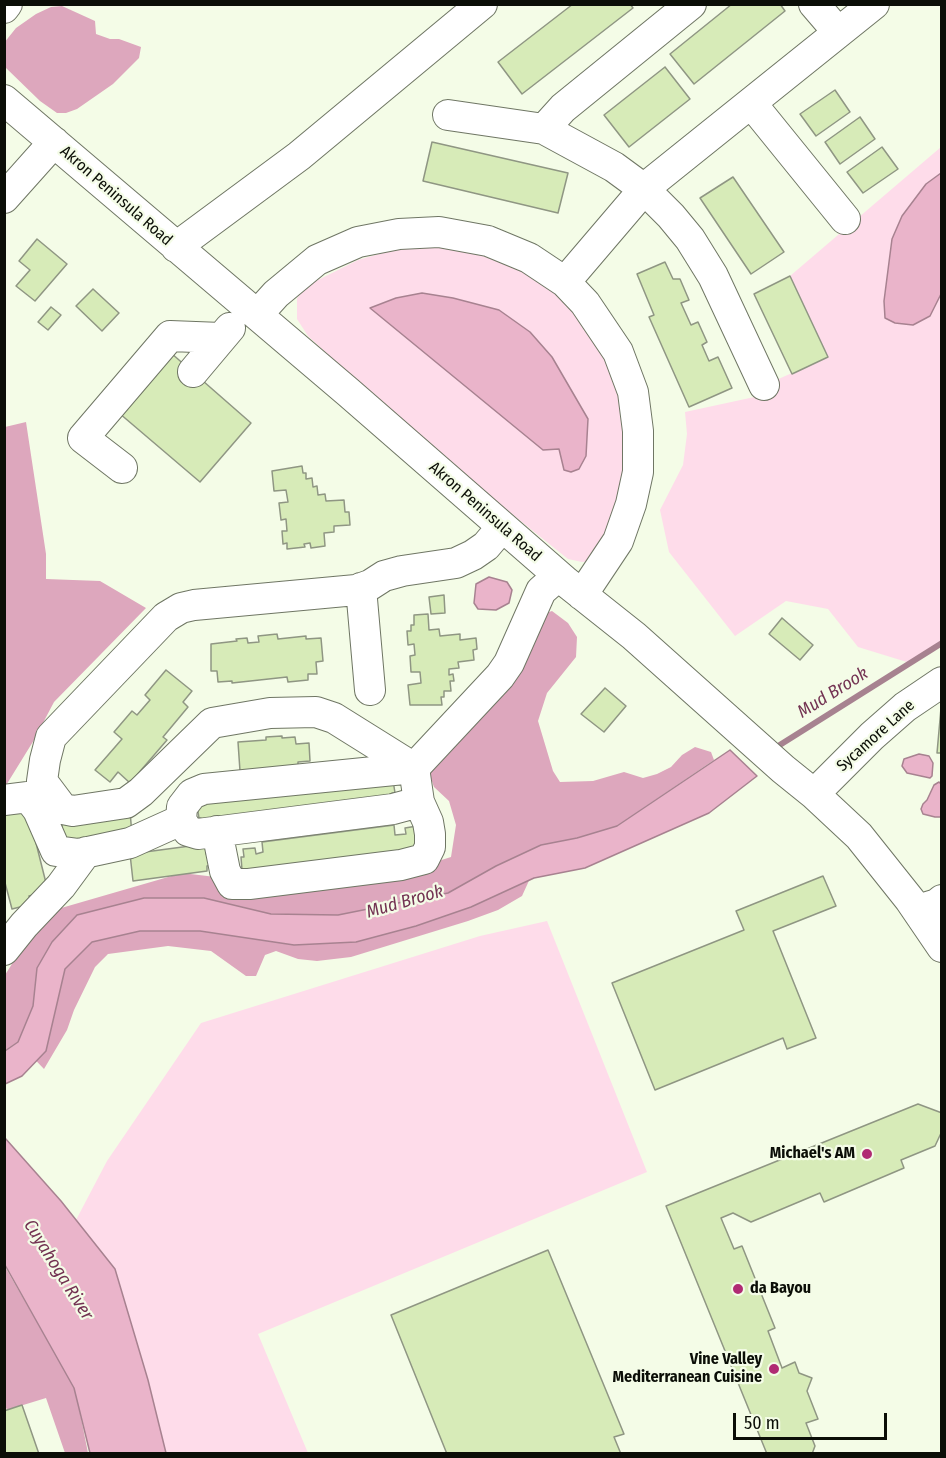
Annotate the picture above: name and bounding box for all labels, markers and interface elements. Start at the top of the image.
street label: Akron Peninsula Road [56,142,176,250]
street label: Akron Peninsula Road [425,458,545,566]
water label: Mud Brook [794,663,872,723]
street label: Sycamore Lane [833,696,919,776]
water label: Mud Brook [364,881,446,923]
place label: Michael's AM [770,1144,855,1164]
marker: Michael's AM [860,1147,874,1161]
water label: Cuyahoga River [19,1216,97,1324]
place label: da Bayou [750,1279,811,1299]
marker: da Bayou [731,1282,745,1296]
place label: Vine Valley Mediterranean Cuisine [613,1350,762,1388]
marker: Vine Valley Mediterranean Cuisine [767,1362,781,1376]
scale bar [736,1401,890,1439]
text: 50 m [744,1412,780,1434]

